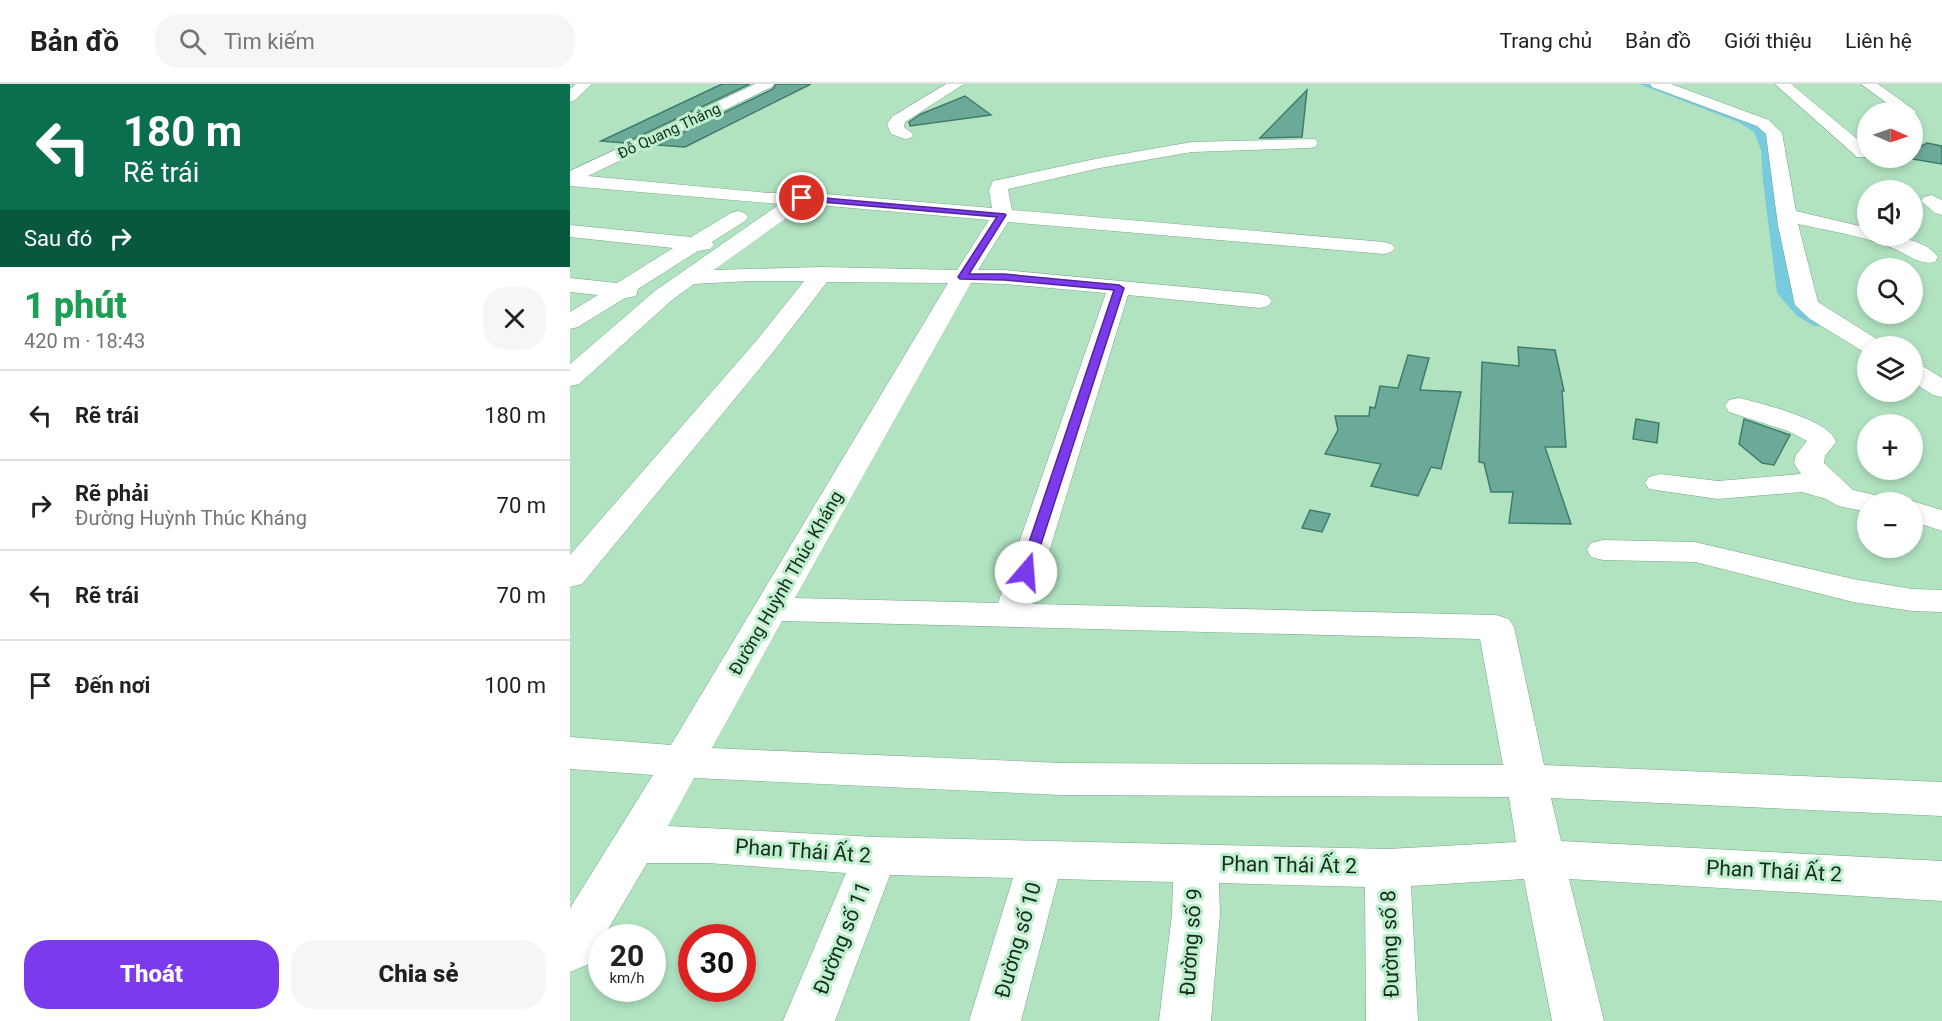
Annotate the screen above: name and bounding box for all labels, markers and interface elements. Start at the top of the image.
search box [155,14,575,68]
text: Bản đồ [30,25,119,58]
icon: search [176,25,209,58]
text: Tìm kiếm [224,29,315,54]
text: Trang chủ [1499,29,1592,53]
text: Bản đồ [1625,29,1691,53]
text: Giới thiệu [1724,29,1812,53]
text: Liên hệ [1845,29,1912,53]
street label: Đỗ Quang Thắng [615,99,723,163]
north arrow [1857,102,1923,168]
map controls [1857,102,1923,558]
text: 180 m [123,107,242,156]
icon: left [24,108,102,186]
text: Rẽ trái [123,157,199,189]
pin [776,172,827,223]
button: sound [1857,180,1923,246]
icon: arrive [785,181,818,214]
icon: right [104,222,137,255]
text: Sau đó [24,226,92,251]
button: search [1857,258,1923,324]
text: 1 phút [24,285,127,327]
button: close [483,287,546,350]
text: 420 m · 18:43 [24,329,145,353]
button: layers [1857,336,1923,402]
icon: left [24,399,57,432]
text: Rẽ trái [75,403,139,428]
text: 180 m [484,403,546,428]
button: + [1857,414,1923,480]
text: Rẽ phải [75,481,149,506]
street label: Đường Huỳnh Thúc Kháng [724,487,847,678]
icon: right [24,489,57,522]
button: − [1857,492,1923,558]
text: 70 m [497,493,546,518]
text: Đường Huỳnh Thúc Kháng [75,506,307,530]
position arrow [994,540,1058,604]
icon: left [24,579,57,612]
text: Rẽ trái [75,583,139,608]
text: 70 m [497,583,546,608]
icon: arrive [24,669,57,702]
text: Đến nơi [75,673,150,698]
text: 100 m [484,673,546,698]
street label: Phan Thái Ất 2 [734,833,872,868]
street label: Phan Thái Ất 2 [1221,851,1357,878]
street label: Phan Thái Ất 2 [1706,854,1843,887]
street label: Đường số 11 [809,878,875,998]
street label: Đường số 10 [990,879,1046,1001]
street label: Đường số 9 [1175,888,1207,996]
street label: Đường số 8 [1376,890,1404,998]
speed limit sign: 30 [678,924,756,1002]
text: 20 [610,938,644,973]
button: Thoát [24,940,279,1009]
button: Chia sẻ [291,940,546,1009]
text: km/h [609,969,645,987]

